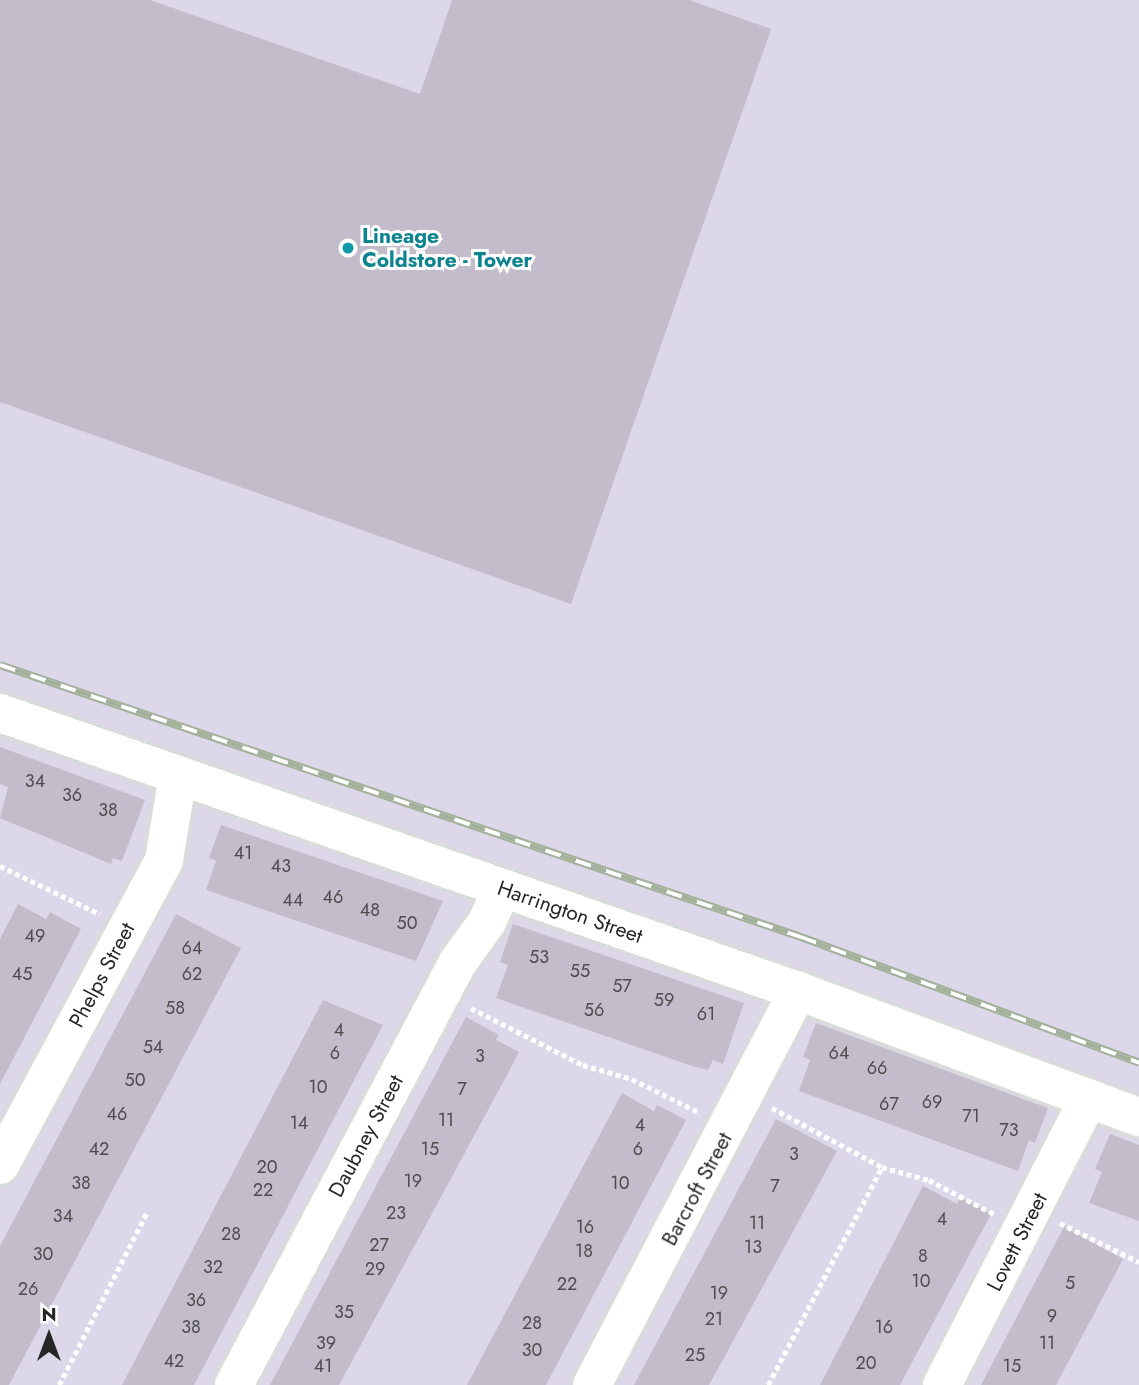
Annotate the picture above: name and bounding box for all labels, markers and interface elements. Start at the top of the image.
place label: Lineage Coldstore - Tower [362,223,532,273]
marker: Lineage Coldstore - Tower [340,240,356,256]
house number: 34 [25,770,45,792]
house number: 36 [62,784,82,806]
house number: 38 [98,799,118,821]
house number: 41 [234,842,252,864]
house number: 43 [271,855,291,877]
street label: Harrington Street [494,875,646,949]
house number: 46 [323,886,343,908]
house number: 44 [283,889,303,911]
house number: 48 [360,899,380,921]
house number: 50 [397,912,417,934]
street label: Phelps Street [64,918,140,1032]
house number: 49 [25,925,45,947]
house number: 64 [182,937,202,959]
house number: 53 [529,946,549,968]
house number: 55 [570,960,590,982]
house number: 45 [12,963,32,985]
house number: 62 [182,963,202,985]
house number: 57 [612,975,632,997]
house number: 59 [654,989,674,1011]
house number: 58 [165,997,185,1019]
house number: 56 [584,999,604,1021]
house number: 61 [697,1003,715,1025]
house number: 4 [334,1019,344,1041]
house number: 54 [143,1036,163,1058]
house number: 6 [330,1042,340,1064]
house number: 64 [829,1042,849,1064]
house number: 3 [475,1045,485,1067]
house number: 66 [867,1057,887,1079]
house number: 50 [125,1069,145,1091]
street label: Daubney Street [323,1071,409,1201]
house number: 10 [309,1076,327,1098]
house number: 7 [457,1078,467,1100]
house number: 69 [922,1091,942,1113]
house number: 67 [879,1093,899,1115]
house number: 46 [107,1103,127,1125]
house number: 71 [962,1105,980,1127]
house number: 11 [438,1109,454,1131]
house number: 14 [290,1112,308,1134]
house number: 4 [635,1114,645,1136]
house number: 73 [999,1119,1019,1141]
street label: Barcroft Street [657,1128,737,1250]
house number: 42 [89,1138,109,1160]
house number: 15 [421,1138,439,1160]
house number: 6 [633,1138,643,1160]
house number: 3 [789,1143,799,1165]
house number: 20 [256,1156,278,1178]
house number: 19 [404,1170,422,1192]
house number: 38 [71,1172,91,1194]
house number: 10 [611,1172,629,1194]
house number: 7 [770,1175,780,1197]
house number: 22 [253,1179,273,1201]
street label: Lovett Street [982,1189,1052,1295]
house number: 23 [386,1202,406,1224]
house number: 34 [53,1205,73,1227]
house number: 4 [937,1208,947,1230]
house number: 11 [749,1212,765,1234]
house number: 16 [576,1216,594,1238]
house number: 28 [221,1223,241,1245]
house number: 27 [369,1234,389,1256]
house number: 13 [744,1236,762,1258]
house number: 18 [575,1240,593,1262]
house number: 30 [33,1243,53,1265]
house number: 8 [918,1245,928,1267]
house number: 32 [203,1256,223,1278]
house number: 29 [365,1258,385,1280]
house number: 10 [912,1270,930,1292]
house number: 5 [1065,1272,1075,1294]
house number: 22 [557,1273,577,1295]
house number: 26 [18,1278,38,1300]
house number: 19 [710,1282,728,1304]
house number: 36 [186,1289,206,1311]
north arrow [14,1301,84,1371]
text: N [41,1301,57,1328]
house number: 35 [334,1301,354,1323]
house number: 9 [1047,1305,1057,1327]
house number: 21 [705,1308,723,1330]
house number: 28 [522,1312,542,1334]
house number: 38 [181,1316,201,1338]
house number: 16 [875,1316,893,1338]
house number: 39 [316,1332,336,1354]
house number: 11 [1039,1332,1055,1354]
house number: 30 [522,1339,542,1361]
house number: 25 [685,1344,705,1366]
house number: 42 [164,1350,184,1372]
house number: 20 [855,1352,877,1374]
house number: 41 [314,1355,332,1377]
house number: 15 [1003,1355,1021,1377]

